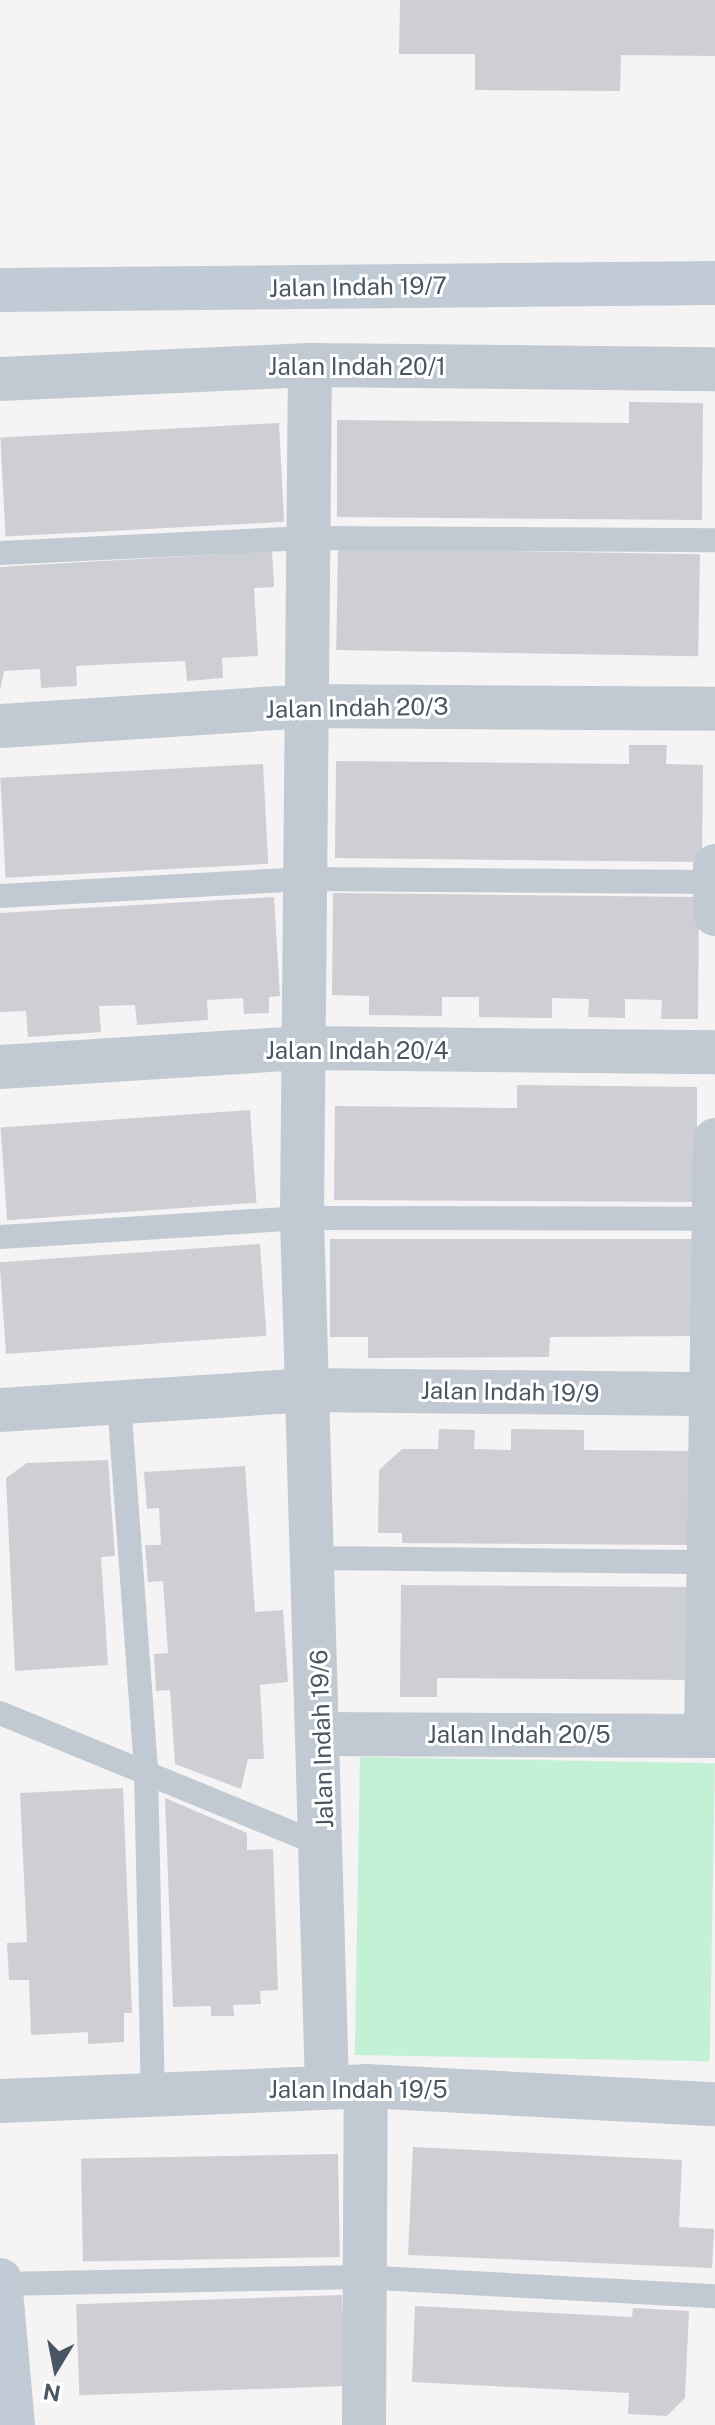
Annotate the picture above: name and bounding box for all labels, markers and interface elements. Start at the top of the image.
street label: Jalan Indah 19/7 [269,271,447,303]
street label: Jalan Indah 20/1 [268,353,446,381]
street label: Jalan Indah 20/3 [265,692,449,724]
street label: Jalan Indah 20/4 [265,1037,449,1065]
street label: Jalan Indah 19/9 [420,1376,600,1408]
street label: Jalan Indah 19/6 [304,1649,340,1829]
street label: Jalan Indah 20/5 [427,1721,611,1749]
street label: Jalan Indah 19/5 [268,2076,448,2104]
north arrow [16,2329,96,2409]
text: N [41,2378,63,2407]

